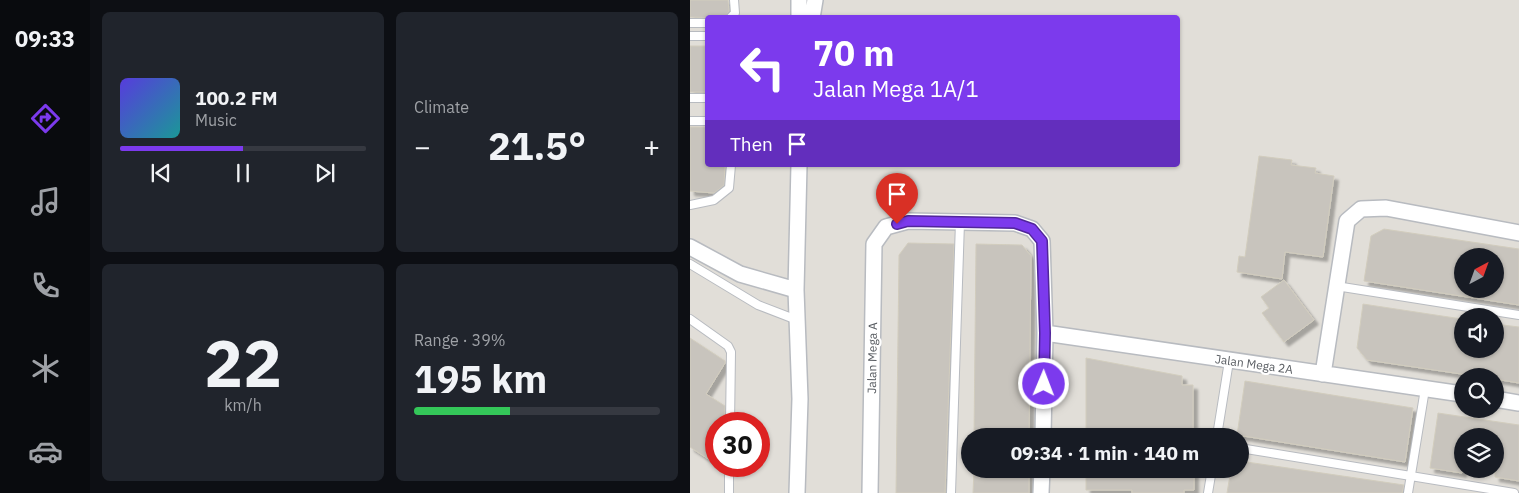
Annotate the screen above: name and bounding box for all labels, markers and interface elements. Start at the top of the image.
text: 09:33 [15,24,75,53]
text: 70 m [813,30,895,76]
icon: left [730,35,795,100]
text: Jalan Mega 1A/1 [813,74,979,103]
text: 100.2 FM [195,86,278,110]
text: Climate [414,97,469,117]
icon: directions [28,101,63,136]
text: Music [195,110,237,130]
text: 21.5° [488,121,586,170]
text: − [414,128,431,165]
text: + [643,128,660,165]
icon: arrive [783,130,811,158]
text: Then [730,132,773,156]
icon: previous [147,159,175,187]
icon: pause [229,159,257,187]
icon: next [311,159,339,187]
pin [876,173,918,224]
icon: arrive [883,180,911,208]
icon: music [28,184,63,219]
north arrow [1454,248,1504,298]
map controls [1454,248,1504,478]
icon: phone [28,268,63,303]
button: sound [1454,308,1504,358]
text: 22 [204,320,282,405]
street label: Jalan Mega A [864,322,880,394]
text: Range · 39% [414,330,506,350]
icon: climate [28,351,63,386]
street label: Jalan Mega 2A [1214,351,1294,377]
text: 195 km [414,354,547,403]
position arrow [1017,357,1069,409]
button: search [1454,368,1504,418]
text: km/h [224,395,262,415]
speed limit sign: 30 [705,412,770,477]
button: layers [1454,428,1504,478]
icon: car [28,434,63,469]
text: 09:34 · 1 min · 140 m [1011,441,1199,465]

